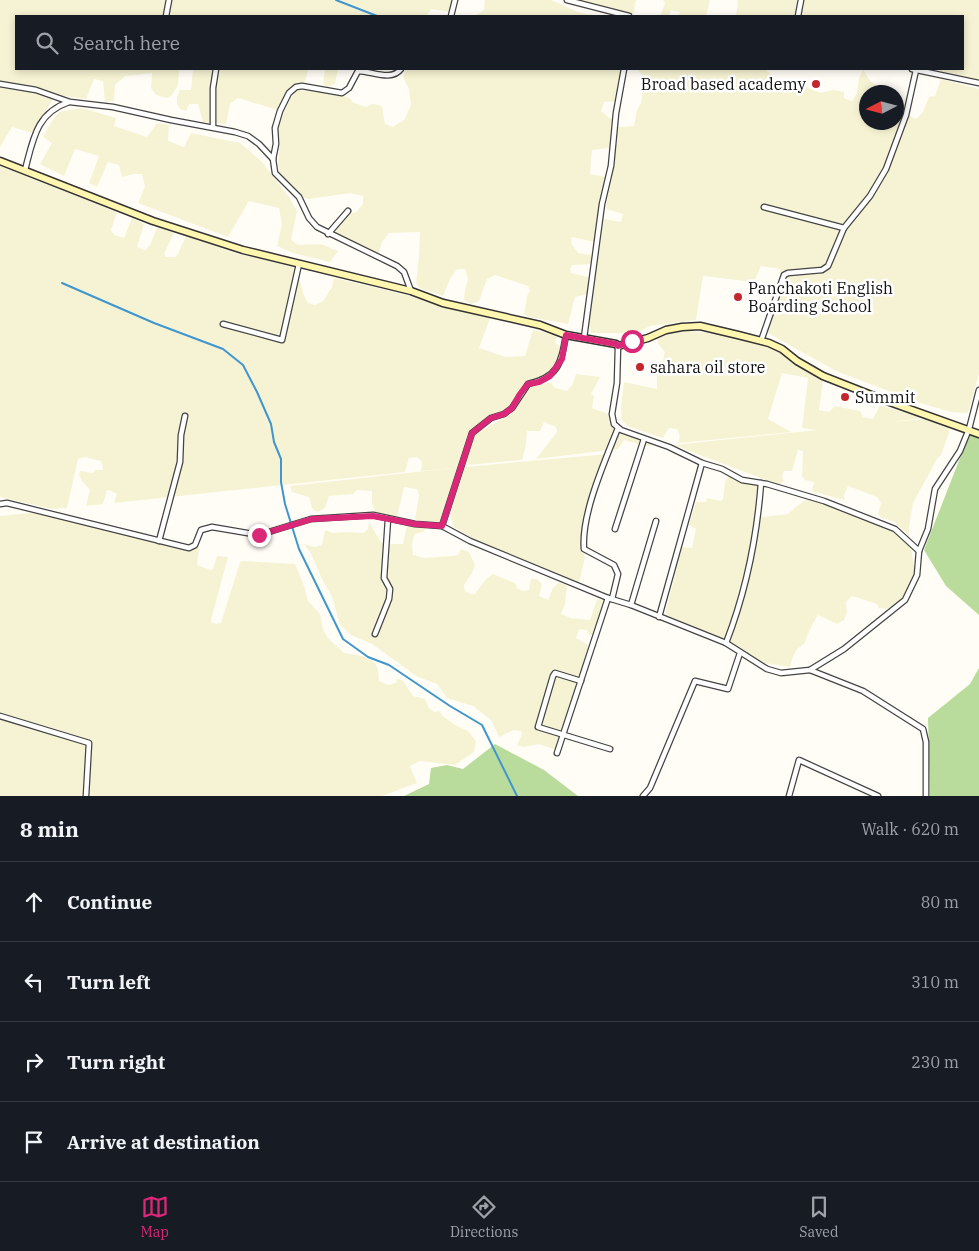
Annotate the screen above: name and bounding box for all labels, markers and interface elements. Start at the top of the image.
search box [15,15,964,70]
icon: search [33,29,61,57]
text: Search here [73,31,180,55]
place label: Broad based academy [641,74,806,94]
marker: Broad based academy [810,78,822,90]
north arrow [859,85,904,130]
place label: Panchakoti English Boarding School [748,278,893,316]
marker: Panchakoti English Boarding School [732,291,744,303]
route start [621,330,644,353]
place label: sahara oil store [650,357,765,377]
marker: sahara oil store [634,361,646,373]
place label: Summit [855,387,916,407]
marker: Summit [839,391,851,403]
route end [248,524,271,547]
text: 8 min [20,815,79,843]
text: Walk · 620 m [861,819,959,839]
icon: ahead [20,888,48,916]
text: Continue [67,890,152,914]
text: 80 m [921,892,959,912]
icon: left [20,968,48,996]
text: Turn left [67,970,150,994]
text: 310 m [911,972,959,992]
icon: right [20,1048,48,1076]
text: Turn right [67,1050,165,1074]
text: 230 m [911,1052,959,1072]
icon: arrive [20,1128,48,1156]
text: Arrive at destination [67,1130,260,1154]
tab: Map [141,1193,169,1241]
tab: Directions [450,1193,518,1241]
tab: Saved [799,1193,838,1241]

